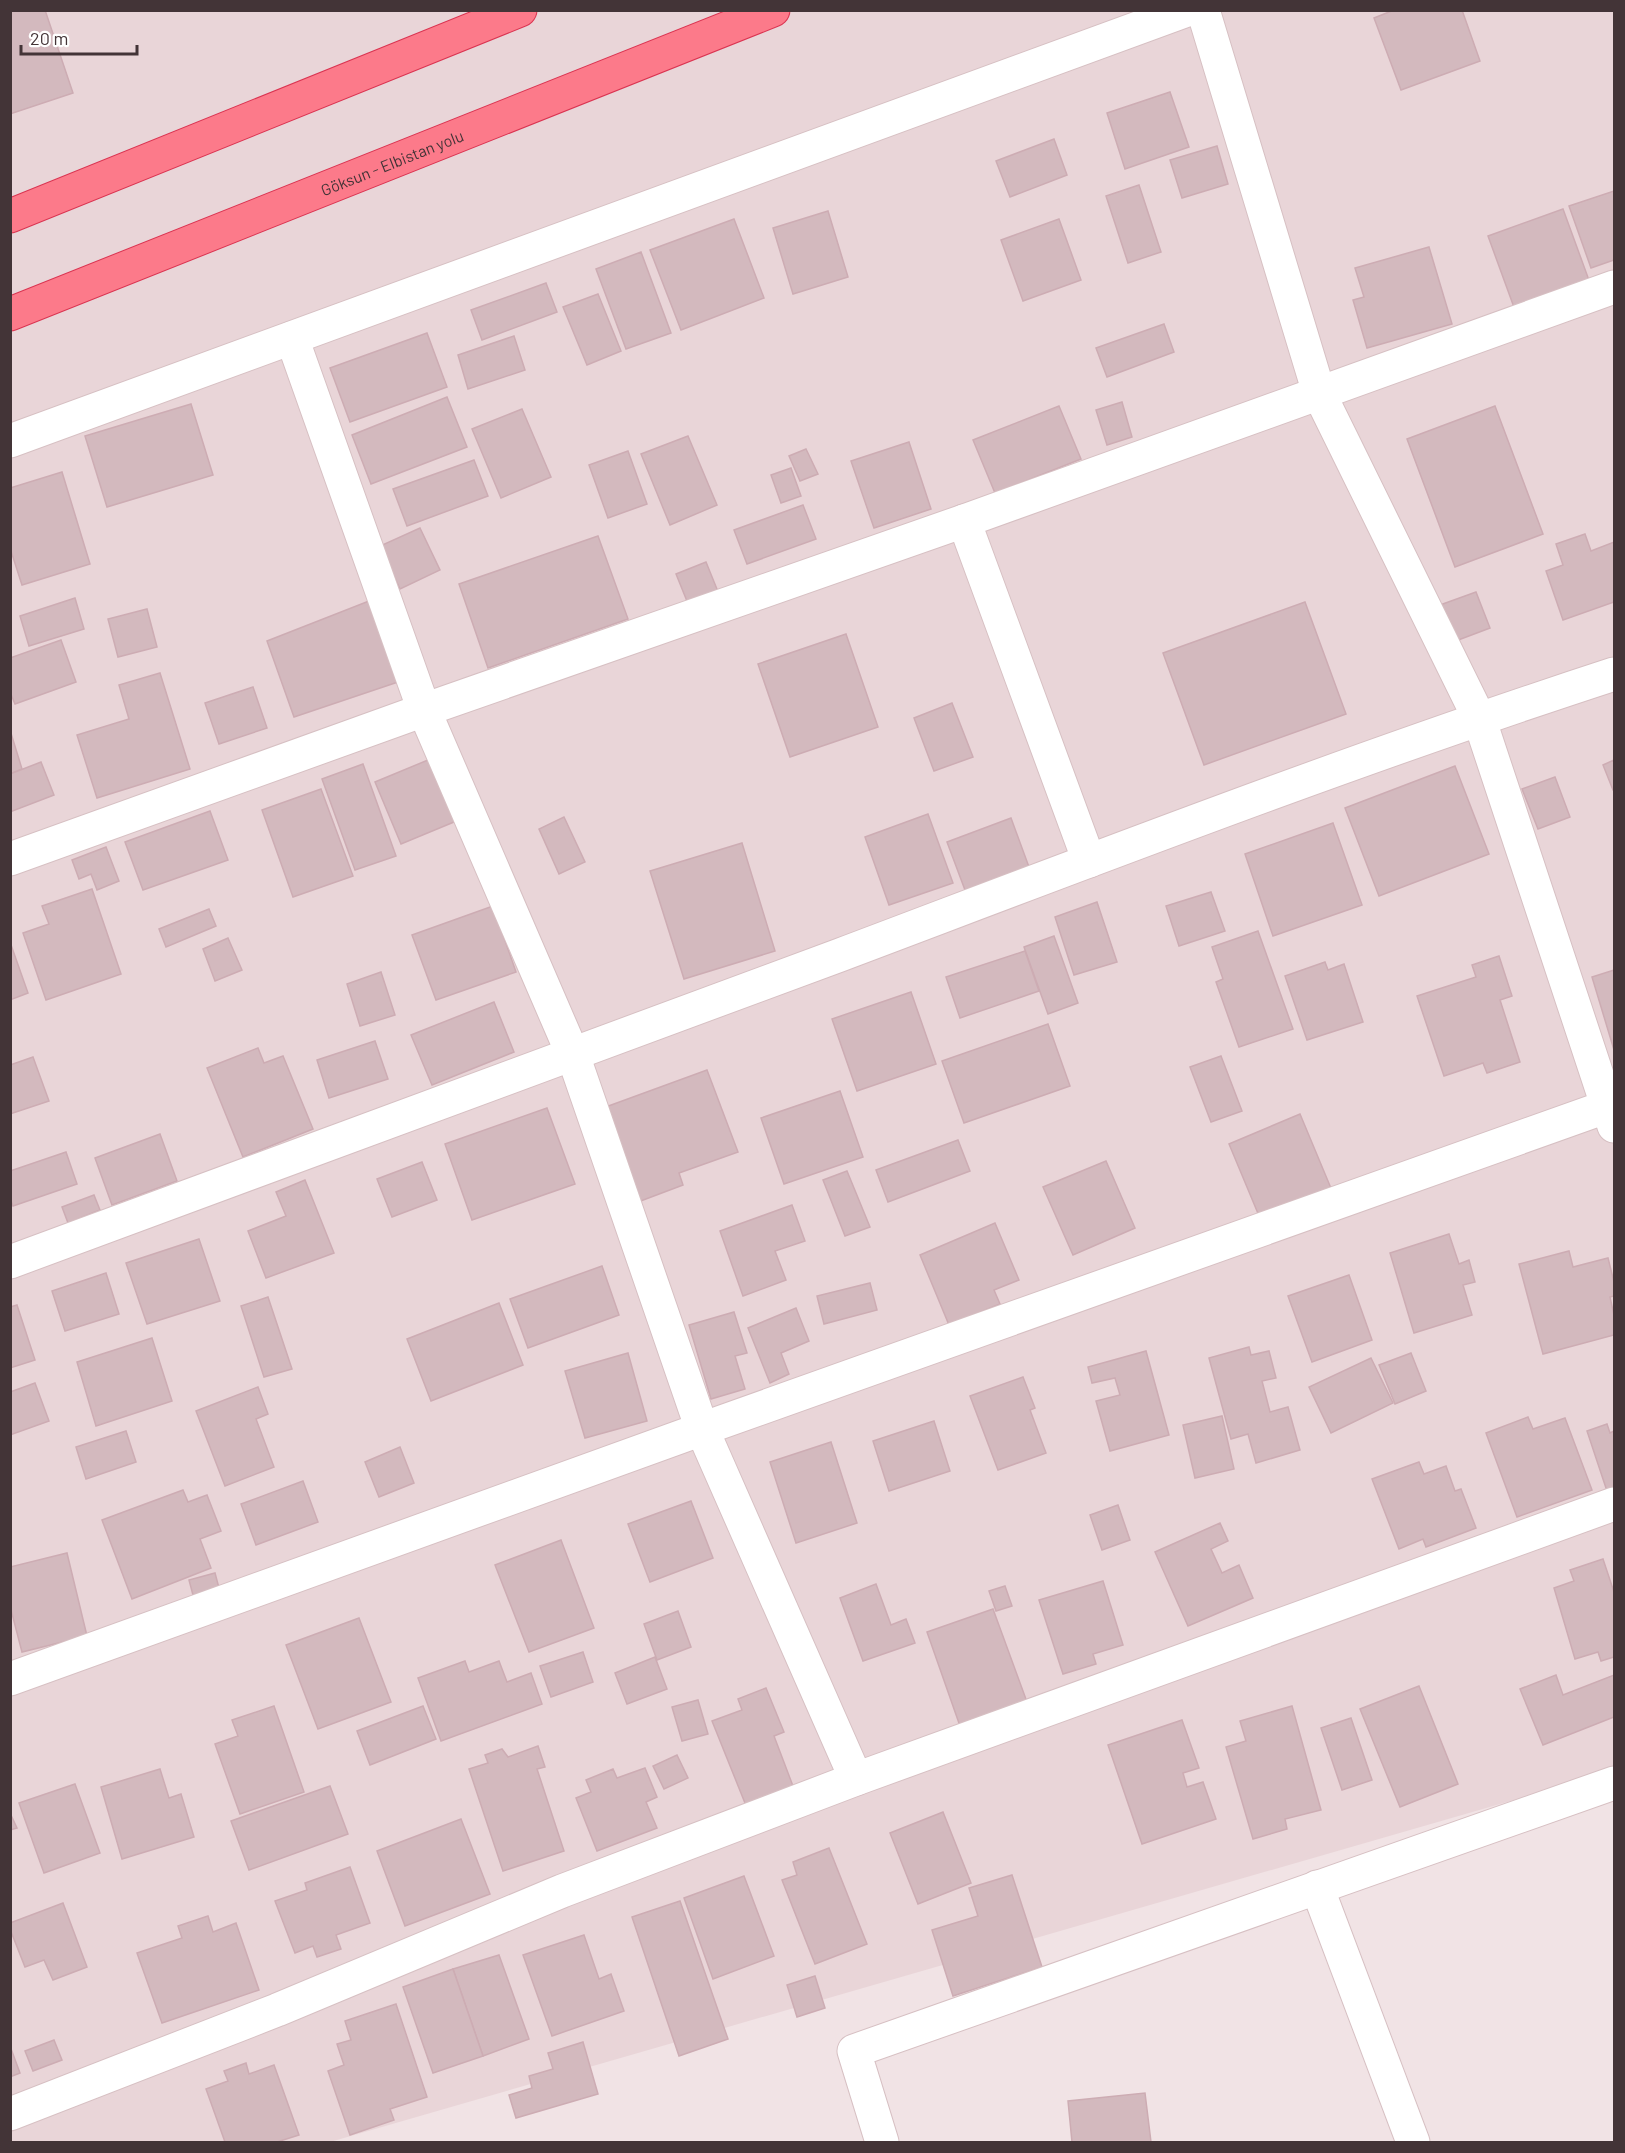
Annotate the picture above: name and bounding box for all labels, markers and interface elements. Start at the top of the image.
scale bar [21,18,136,56]
text: 20 m [30,27,68,49]
street label: Göksun - Elbistan yolu [318,125,466,199]

